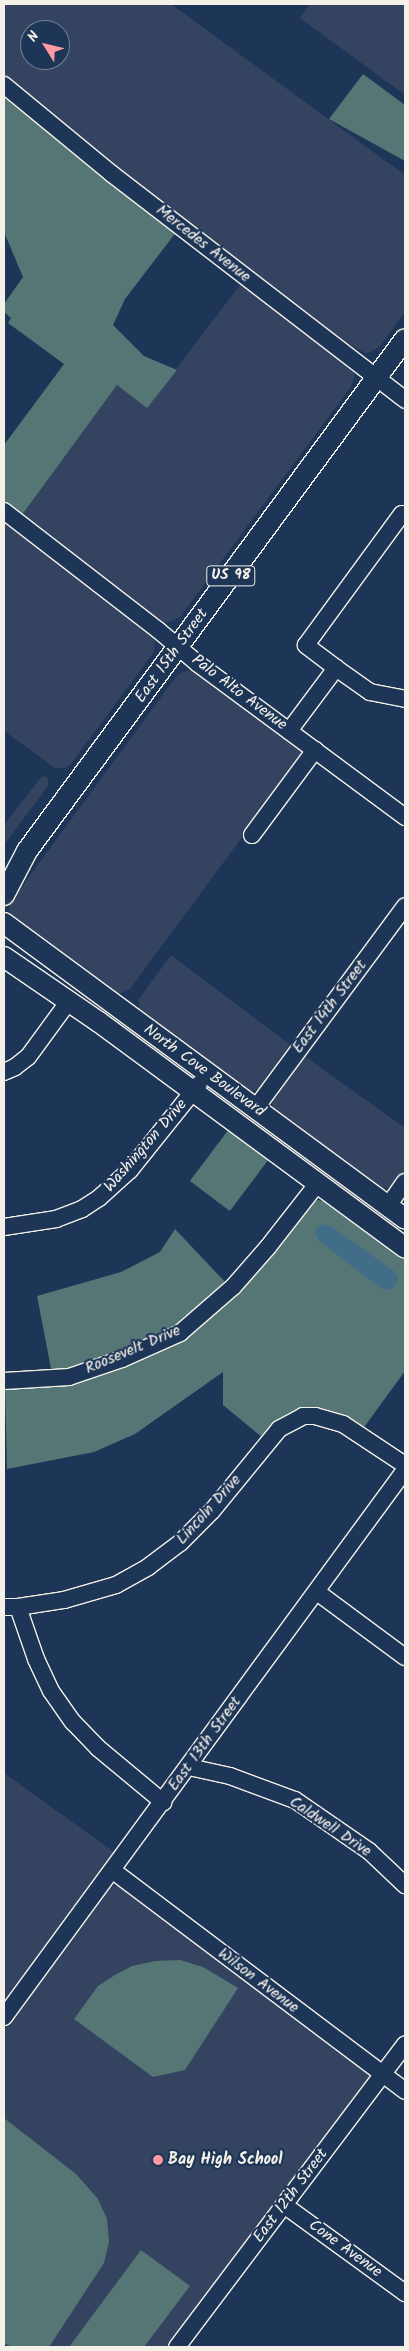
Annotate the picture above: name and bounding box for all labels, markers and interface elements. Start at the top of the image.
north arrow [20,20,70,70]
text: N [22,27,45,47]
street label: Mercedes Avenue [152,201,254,287]
road number: US 98 [206,564,256,588]
street label: East 15th Street [131,605,213,707]
street label: Palo Alto Avenue [188,651,290,735]
street label: East 14th Street [289,957,371,1057]
street label: North Cove Boulevard [139,1020,269,1122]
street label: Washington Drive [100,1096,192,1196]
street label: Roosevelt Drive [82,1321,184,1379]
street label: Lincoln Drive [173,1471,245,1549]
street label: East 13th Street [164,1693,246,1795]
street label: Caldwell Drive [285,1793,375,1861]
street label: Wilson Avenue [214,1944,302,2018]
street label: East 12th Street [250,2145,332,2247]
place label: Bay High School [168,2150,283,2170]
marker: Bay High School [152,2154,164,2166]
street label: Cone Avenue [305,2216,385,2282]

